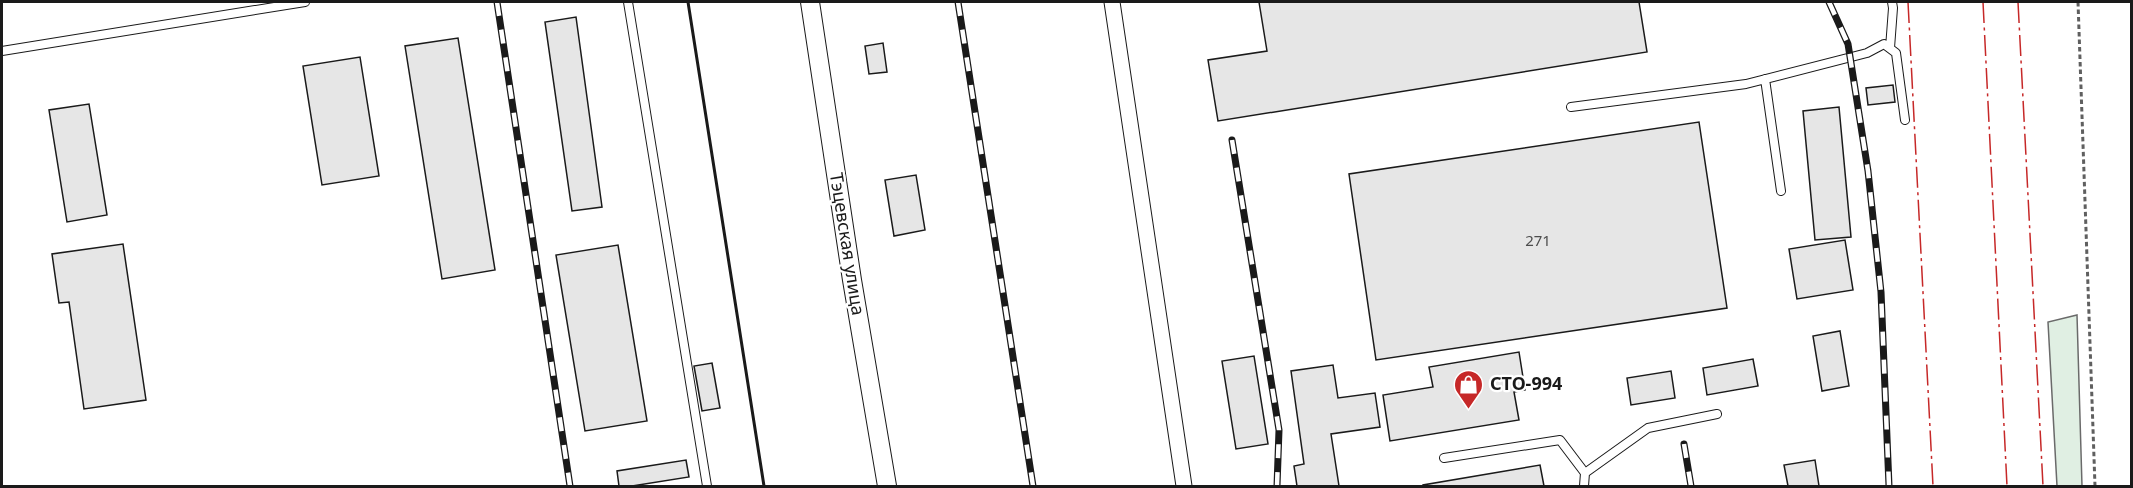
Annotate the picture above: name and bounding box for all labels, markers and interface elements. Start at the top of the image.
street label: Тэцевская улица [825,171,871,317]
house number: 271 [1525,230,1551,250]
shop icon: СТО-994 [1453,368,1485,410]
place label: СТО-994 [1490,371,1562,395]

